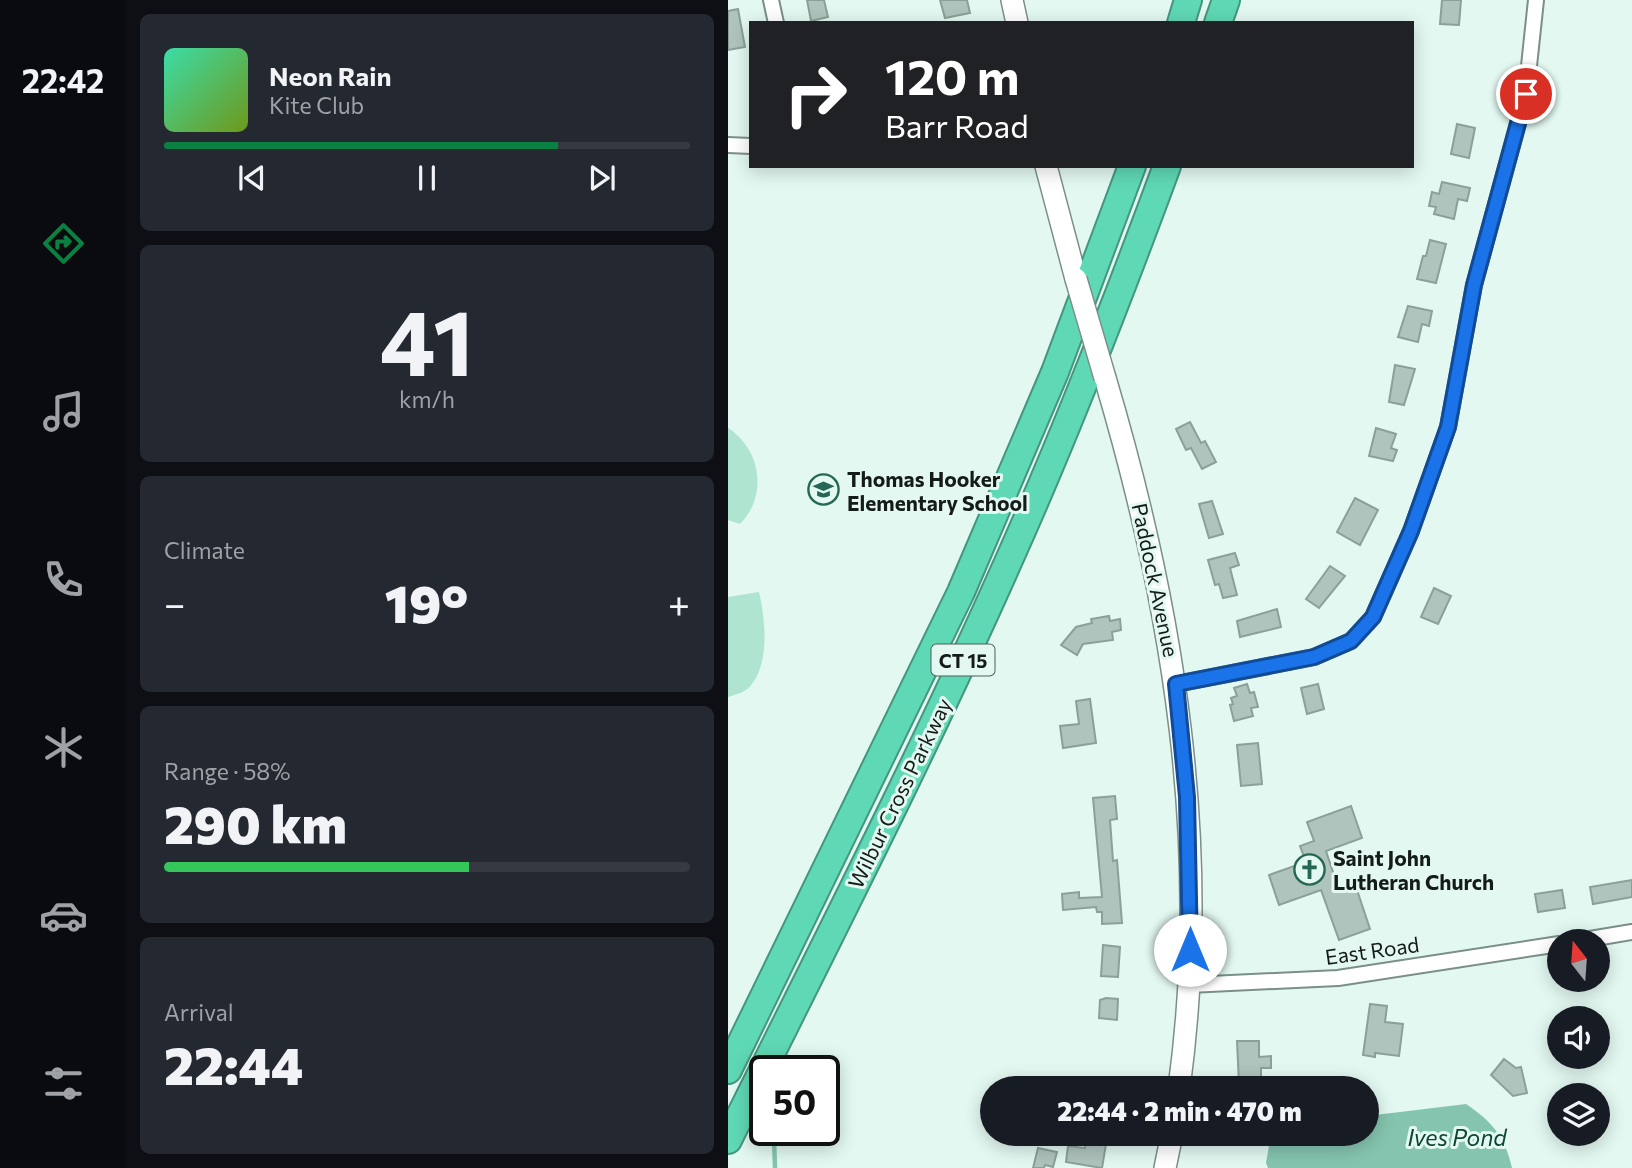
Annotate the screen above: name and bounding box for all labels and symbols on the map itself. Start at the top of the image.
pin [1496,64,1556,124]
place label: Thomas Hooker Elementary School [847,466,1028,515]
school or university icon: Thomas Hooker Elementary School [807,473,841,507]
street label: Paddock Avenue [1127,501,1185,659]
road number: CT 15 [932,645,994,676]
street label: Wilbur Cross Parkway [842,694,956,892]
place label: Saint John Lutheran Church [1333,845,1494,894]
church icon: Saint John Lutheran Church [1293,852,1327,886]
position arrow [1153,913,1227,987]
north arrow [1547,929,1610,992]
street label: East Road [1323,931,1421,969]
speed limit sign: 50 [749,1055,840,1146]
water label: Ives Pond [1407,1123,1508,1151]

